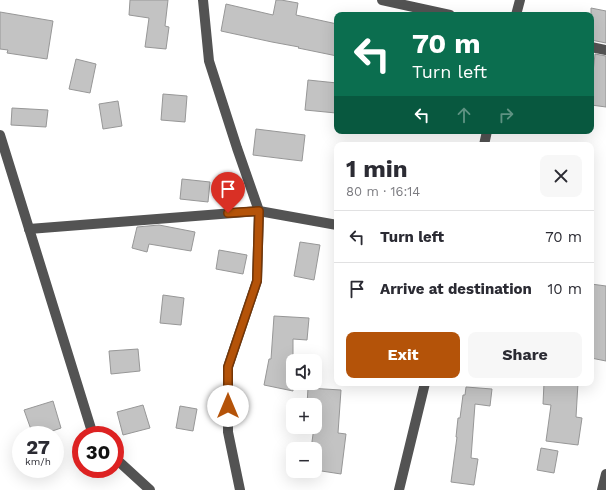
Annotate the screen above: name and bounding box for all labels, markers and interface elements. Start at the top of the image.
text: 70 m [412,27,481,60]
icon: left [346,28,398,80]
text: Turn left [412,61,487,82]
icon: left [411,104,433,126]
icon: ahead [453,104,475,126]
icon: right [495,104,517,126]
text: 1 min [346,155,408,183]
button: close [540,155,582,197]
pin [211,172,245,213]
icon: arrive [217,178,239,200]
text: 80 m · 16:14 [346,184,420,199]
icon: left [346,226,368,248]
text: Turn left [380,228,444,246]
text: 70 m [545,228,582,246]
icon: arrive [346,278,368,300]
text: Arrive at destination [380,280,532,298]
text: 10 m [547,280,582,298]
button: Exit [346,332,460,378]
button: Share [468,332,582,378]
map controls [286,354,322,478]
button: sound [286,354,322,390]
position arrow [207,385,249,427]
button: + [286,398,322,434]
speed limit sign: 30 [72,426,124,478]
text: 27 [26,435,50,459]
button: − [286,442,322,478]
text: km/h [25,456,51,467]

